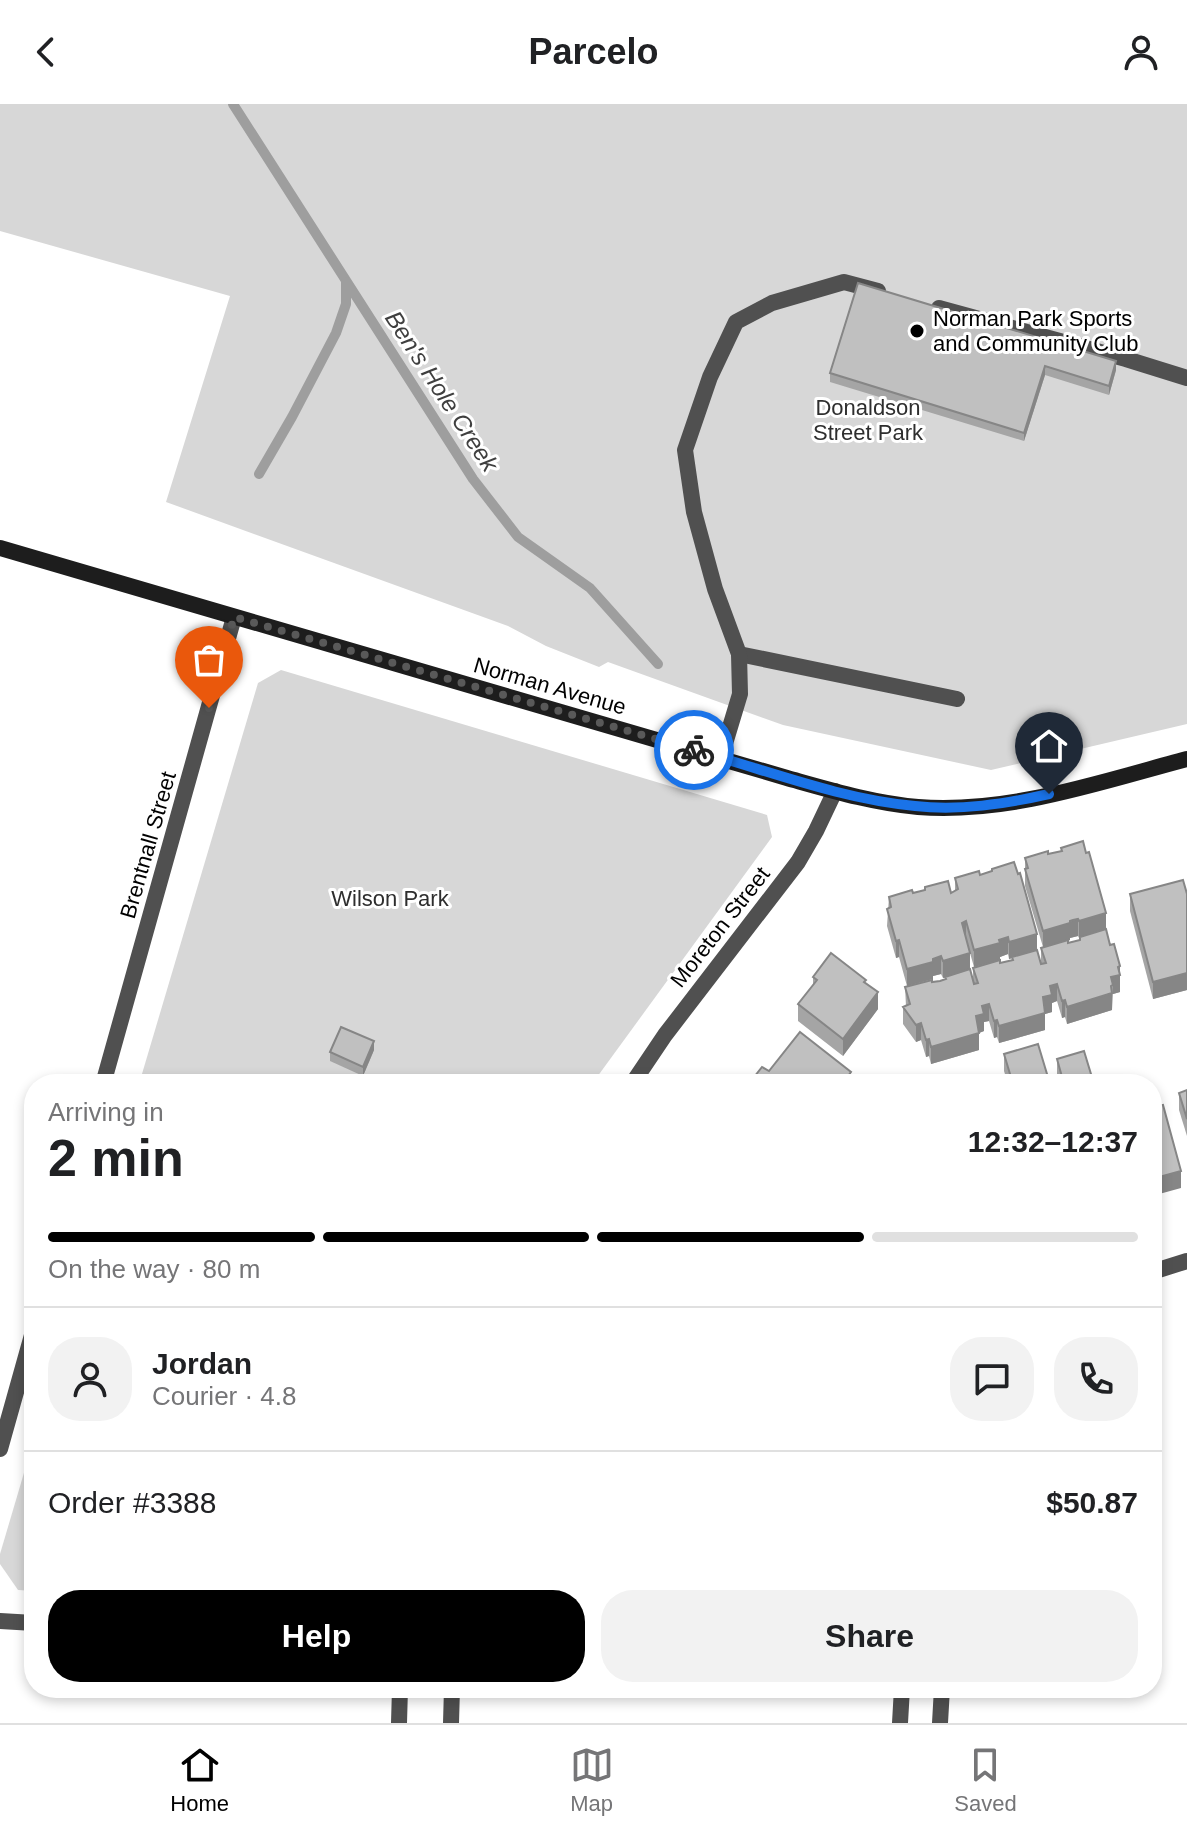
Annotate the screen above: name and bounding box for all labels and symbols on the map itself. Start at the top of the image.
water label: Ben's Hole Creek [380,306,505,478]
place label: Norman Park Sports and Community Club [933,306,1138,356]
marker: Norman Park Sports and Community Club [908,322,926,340]
park label: Donaldson Street Park [813,395,924,445]
pin [175,626,243,708]
street label: Norman Avenue [471,652,629,720]
courier [654,710,734,790]
pin [1015,712,1083,794]
street label: Brentnall Street [115,769,181,921]
street label: Moreton Street [665,862,775,992]
park label: Wilson Park [331,886,450,911]

